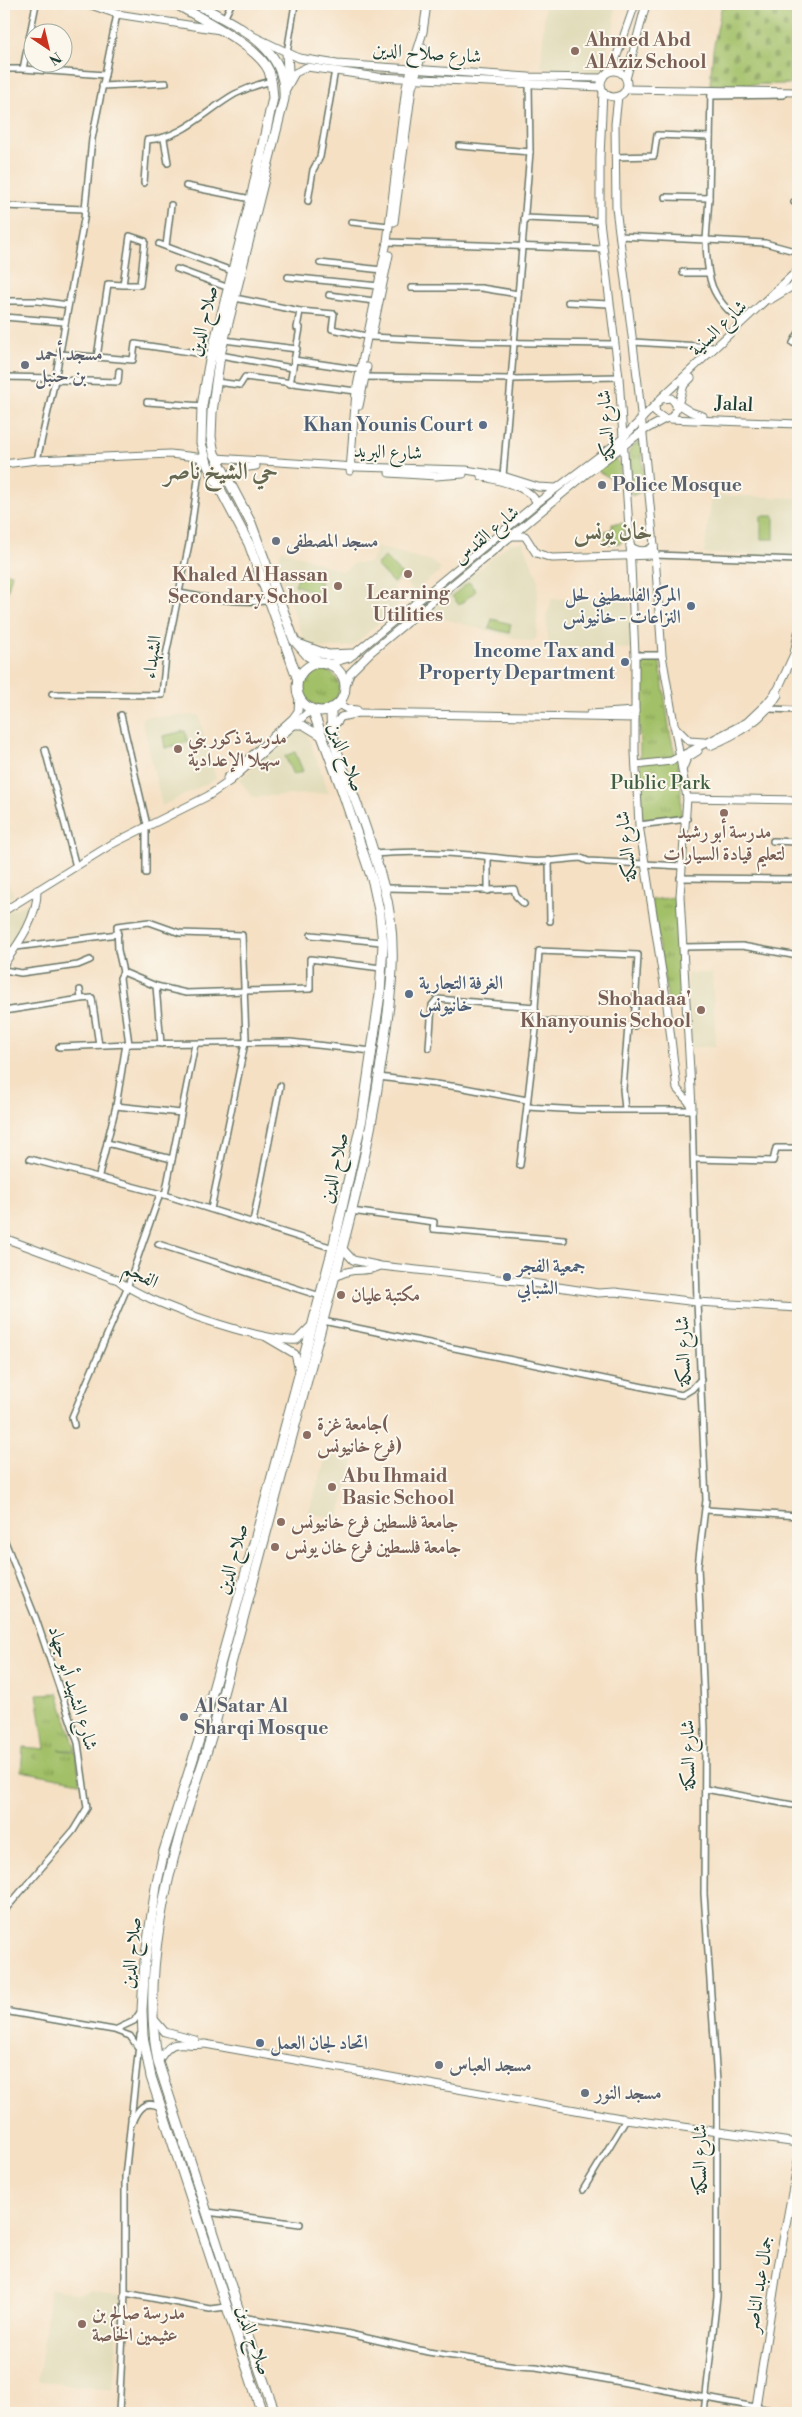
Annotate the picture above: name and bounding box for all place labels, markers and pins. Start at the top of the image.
place label: Ahmed Abd AlAziz School [584,28,707,74]
marker: Ahmed Abd AlAziz School [569,45,581,57]
place label: مسجد أحمد بن حنبل [35,340,103,389]
marker: مسجد أحمد بن حنبل [19,359,31,371]
place label: Khan Younis Court [303,413,473,437]
marker: Khan Younis Court [477,419,489,431]
place label: Police Mosque [612,473,742,497]
marker: Police Mosque [596,479,608,491]
place label: مسجد المصطفى [285,529,379,555]
marker: مسجد المصطفى [270,535,282,547]
place label: Khaled Al Hassan Secondary School [168,563,328,609]
marker: Learning Utilities [402,568,414,580]
marker: Khaled Al Hassan Secondary School [332,580,344,592]
place label: Learning Utilities [366,581,451,627]
place label: المركز الفلسطيني لحل النزاعات - خانيونس [563,583,681,630]
marker: المركز الفلسطيني لحل النزاعات - خانيونس [685,600,697,612]
place label: Income Tax and Property Department [419,639,615,685]
marker: Income Tax and Property Department [619,656,631,668]
place label: مدرسة ذكور بني سهيلا الإعدادية [188,726,287,773]
marker: مدرسة ذكور بني سهيلا الإعدادية [172,743,184,755]
marker: مدرسة أبو رشيد لتعليم قيادة السيارات [718,807,730,819]
place label: مدرسة أبو رشيد لتعليم قيادة السيارات [663,818,785,872]
place label: الغرفة التجارية خانيونس [419,971,503,1018]
place label: Shohadaa' Khanyounis School [520,987,691,1033]
marker: الغرفة التجارية خانيونس [403,988,415,1000]
marker: Shohadaa' Khanyounis School [695,1004,707,1016]
place label: جمعية الفجر الشبابي [515,1254,585,1303]
marker: جمعية الفجر الشبابي [501,1271,513,1283]
place label: مكتبة عليان [351,1283,420,1307]
marker: مكتبة عليان [335,1289,347,1301]
place label: جامعة غزة( فرع خانيونس) [317,1412,402,1461]
marker: جامعة غزة( فرع خانيونس) [301,1429,313,1441]
place label: Abu Ihmaid Basic School [341,1464,455,1510]
marker: Abu Ihmaid Basic School [326,1481,338,1493]
place label: جامعة فلسطين فرع خانيونس [291,1510,458,1537]
marker: جامعة فلسطين فرع خانيونس [275,1516,287,1528]
place label: جامعة فلسطين فرع خان يونس [285,1535,461,1562]
marker: جامعة فلسطين فرع خان يونس [269,1541,281,1553]
place label: Al Satar Al Sharqi Mosque [193,1694,329,1740]
marker: Al Satar Al Sharqi Mosque [178,1711,190,1723]
place label: اتحاد لجان العمل [270,2031,368,2056]
marker: اتحاد لجان العمل [254,2037,266,2049]
place label: مسجد العباس [449,2053,532,2077]
marker: مسجد العباس [433,2059,445,2071]
place label: مسجد النور [593,2081,662,2105]
marker: مسجد النور [579,2087,591,2099]
place label: مدرسة صالح بن عثيمين الخاصة [92,2301,185,2347]
marker: مدرسة صالح بن عثيمين الخاصة [76,2318,88,2330]

